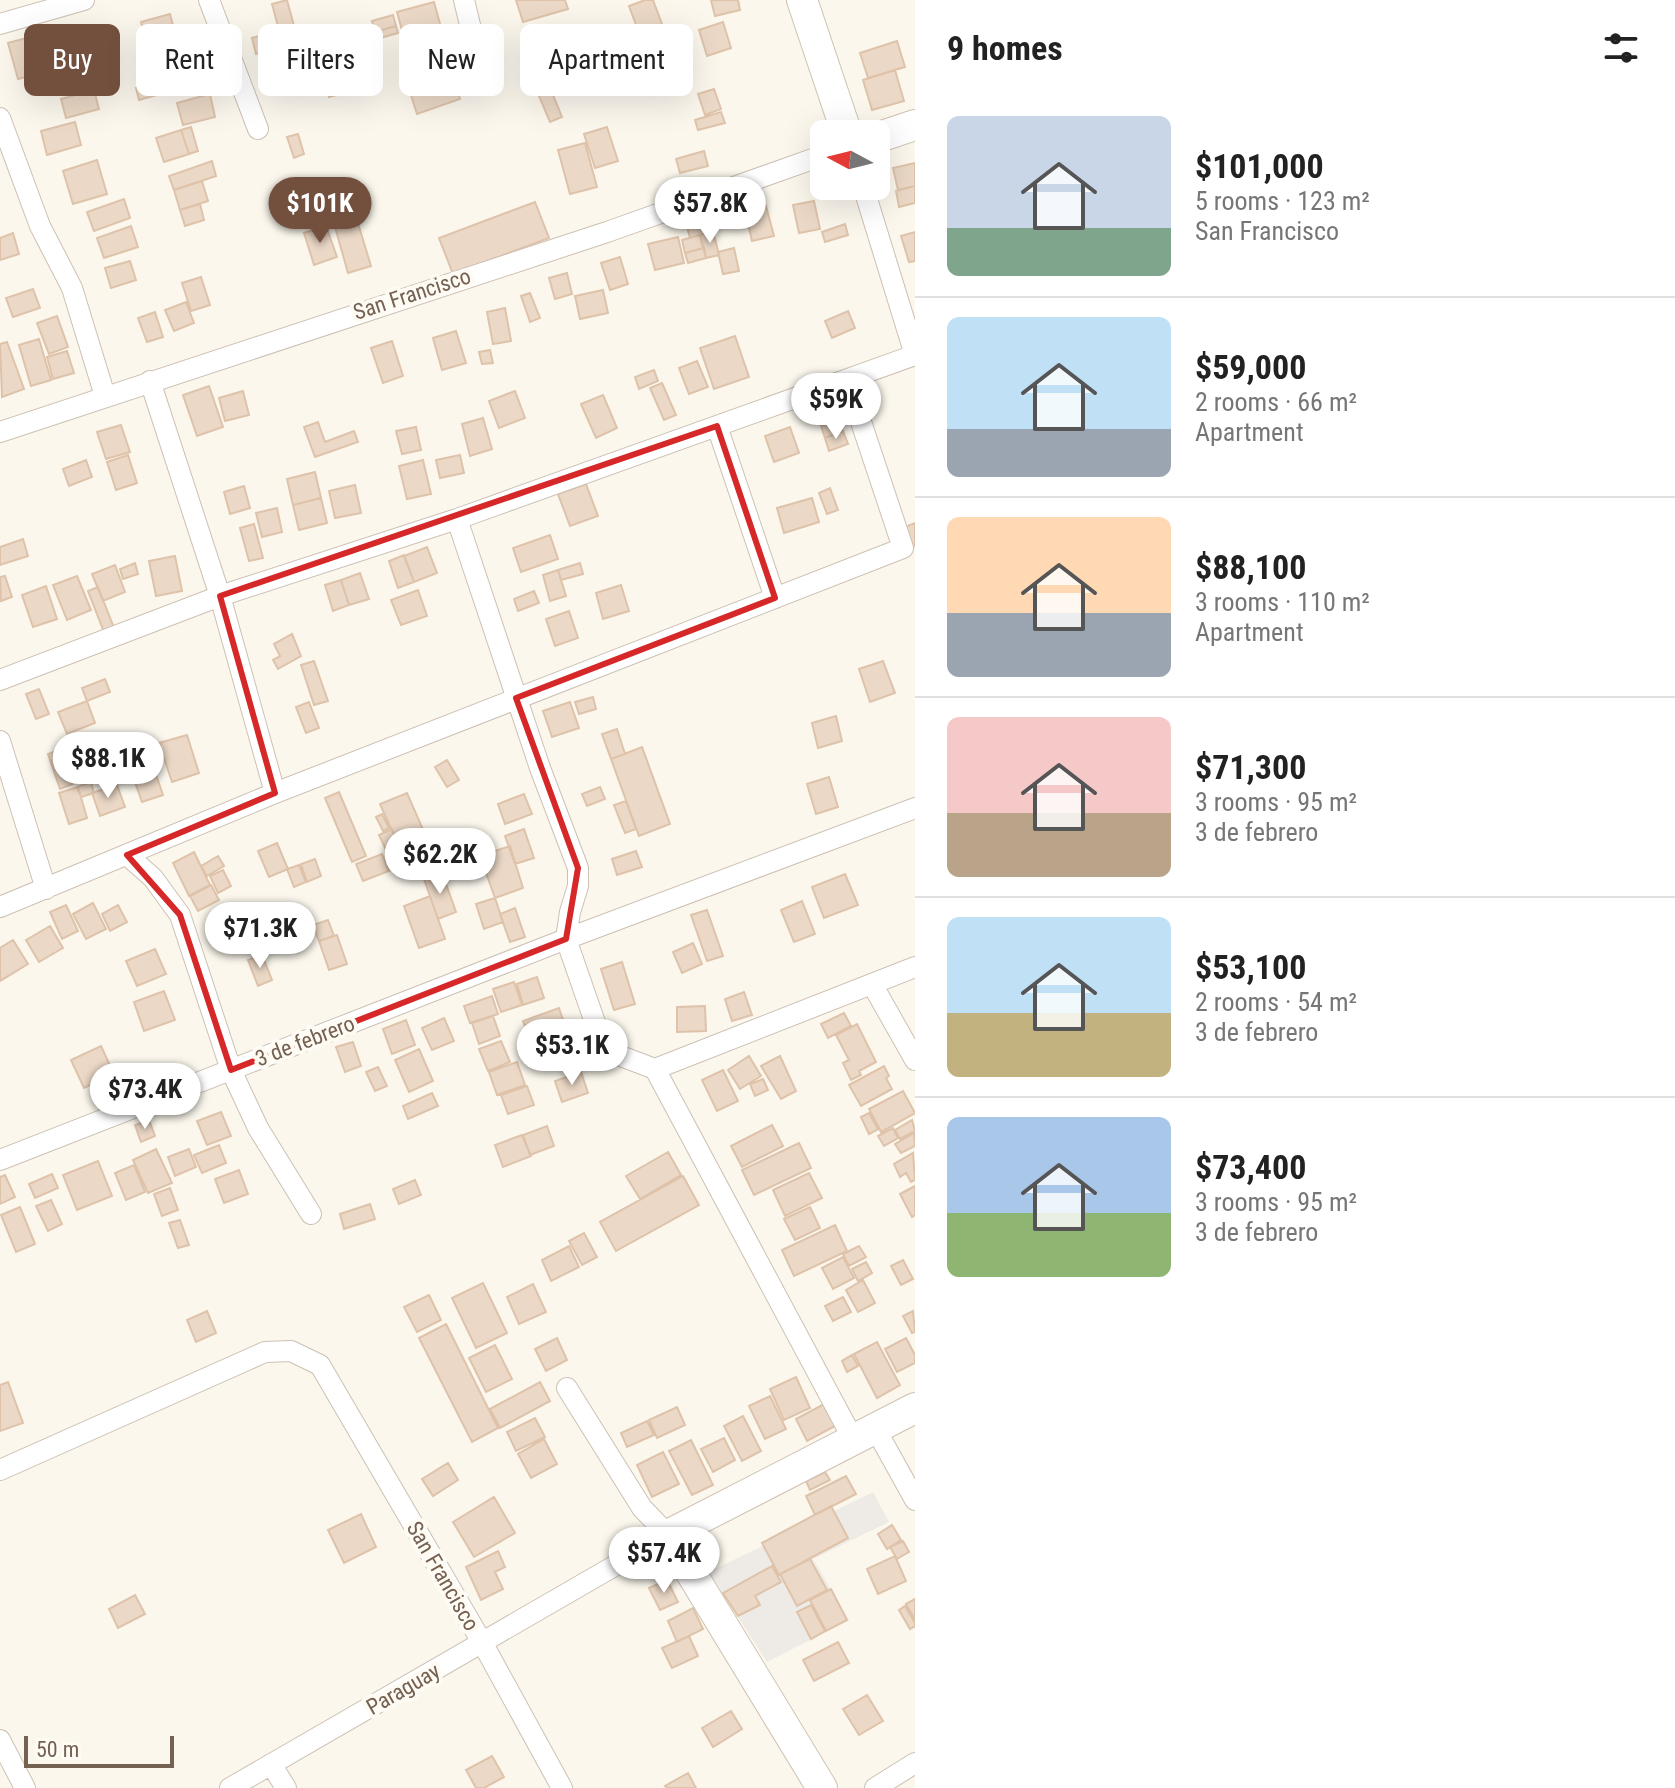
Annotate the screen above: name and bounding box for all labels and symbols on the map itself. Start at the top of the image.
north arrow [810,120,890,200]
pin: $101K [264,177,376,245]
pin: $57.8K [645,177,775,245]
street label: San Francisco [350,263,474,325]
pin: $59K [789,373,883,441]
pin: $88.1K [43,732,173,800]
pin: $62.2K [375,828,505,896]
pin: $71.3K [195,902,325,970]
street label: 3 de febrero [252,1011,358,1071]
pin: $53.1K [507,1019,637,1087]
pin: $73.4K [80,1063,210,1131]
street label: San Francisco [402,1517,484,1635]
pin: $57.4K [599,1527,729,1595]
street label: Paraguay [362,1658,444,1720]
scale bar [24,1732,174,1768]

